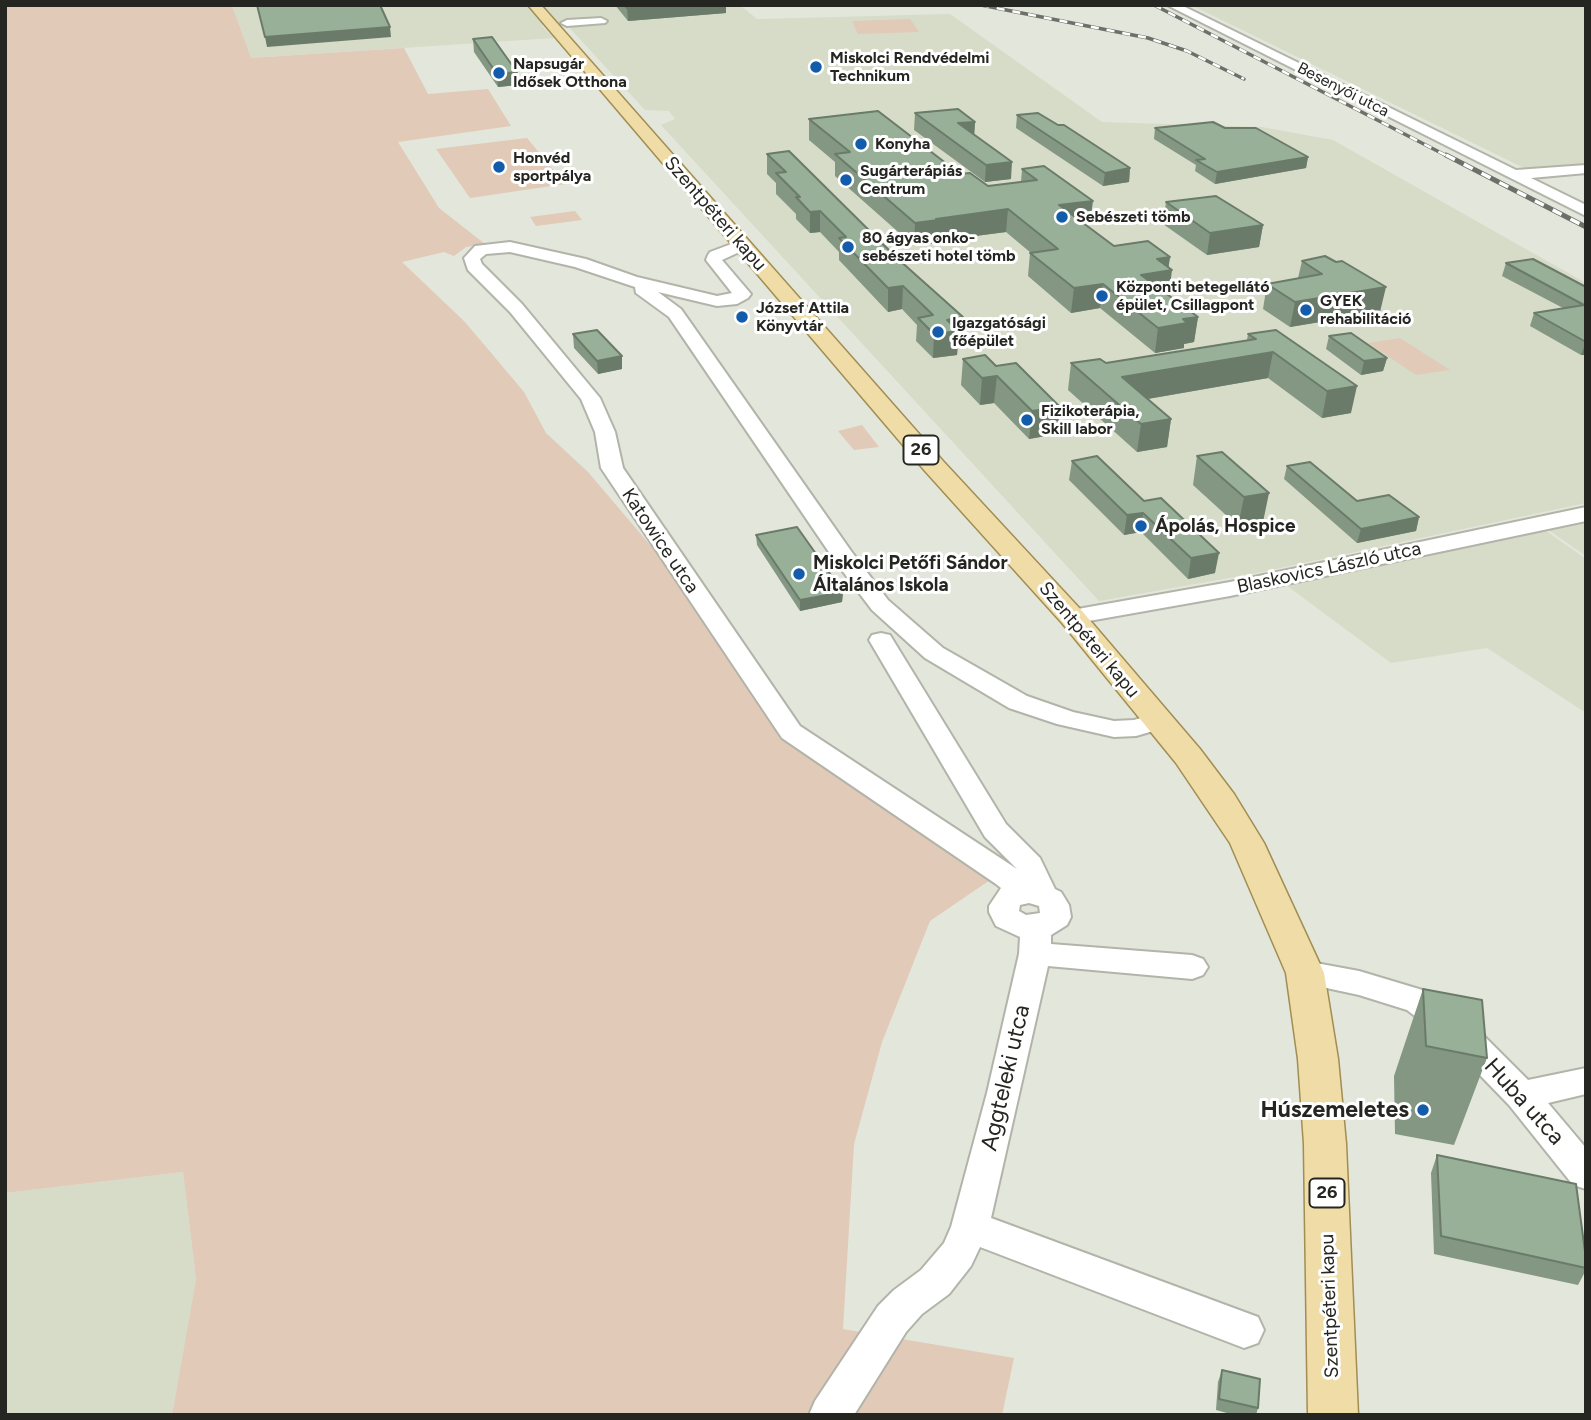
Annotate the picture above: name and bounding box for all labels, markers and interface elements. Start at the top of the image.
place label: Miskolci Rendvédelmi Technikum [830,48,989,86]
place label: Napsugár Idősek Otthona [513,54,627,92]
marker: Miskolci Rendvédelmi Technikum [808,59,824,75]
street label: Besenyői utca [1294,59,1392,121]
marker: Napsugár Idősek Otthona [491,65,507,81]
place label: Konyha [875,134,930,154]
marker: Konyha [853,136,869,152]
place label: Honvéd sportpálya [513,148,591,186]
street label: Szentpéteri kapu [659,152,771,276]
marker: Honvéd sportpálya [491,159,507,175]
place label: Sugárterápiás Centrum [860,161,962,199]
marker: Sugárterápiás Centrum [838,172,854,188]
place label: Sebészeti tömb [1076,207,1190,227]
marker: Sebészeti tömb [1054,209,1070,225]
place label: 80 ágyas onko- sebészeti hotel tömb [862,228,1016,266]
marker: 80 ágyas onko- sebészeti hotel tömb [840,239,856,255]
place label: Központi betegellátó épület, Csillagpont [1116,277,1269,315]
marker: Központi betegellátó épület, Csillagpont [1094,288,1110,304]
place label: GYEK rehabilitáció [1320,291,1411,329]
place label: József Attila Könyvtár [756,298,849,336]
marker: GYEK rehabilitáció [1298,302,1314,318]
marker: József Attila Könyvtár [734,309,750,325]
place label: Igazgatósági főépület [952,313,1046,351]
marker: Igazgatósági főépület [930,324,946,340]
place label: Fizikoterápia, Skill labor [1041,401,1139,439]
marker: Fizikoterápia, Skill labor [1019,412,1035,428]
road number: 26 [904,436,939,464]
street label: Katowice utca [617,484,703,598]
place label: Ápolás, Hospice [1155,515,1295,537]
marker: Ápolás, Hospice [1133,518,1149,534]
street label: Blaskovics László utca [1235,537,1423,599]
place label: Miskolci Petőfi Sándor Általános Iskola [813,552,1008,596]
marker: Miskolci Petőfi Sándor Általános Iskola [791,566,807,582]
street label: Szentpéteri kapu [1034,577,1144,703]
street label: Aggteleki utca [976,1002,1036,1154]
street label: Huba utca [1478,1053,1570,1151]
place label: Húszemeletes [1261,1096,1409,1124]
marker: Húszemeletes [1415,1102,1431,1118]
road number: 26 [1310,1178,1344,1208]
street label: Szentpéteri kapu [1316,1233,1344,1379]

